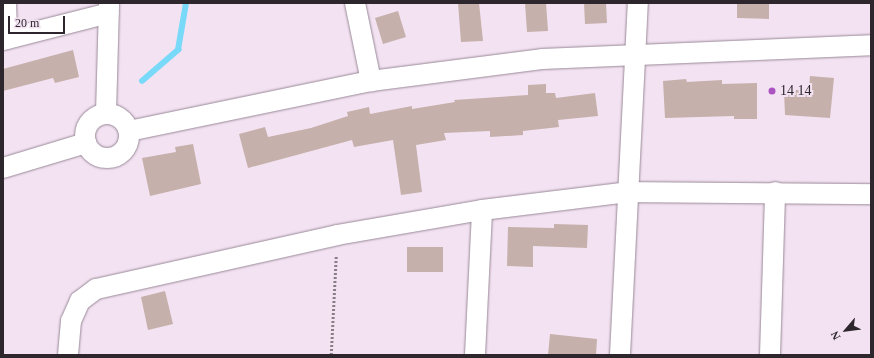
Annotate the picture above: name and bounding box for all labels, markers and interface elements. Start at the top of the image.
scale bar [10,8,67,34]
text: 20 m [15,16,39,30]
place label: 14 14 [780,83,812,99]
marker: 14 14 [767,86,777,96]
north arrow [826,310,866,350]
text: N [828,329,843,342]

